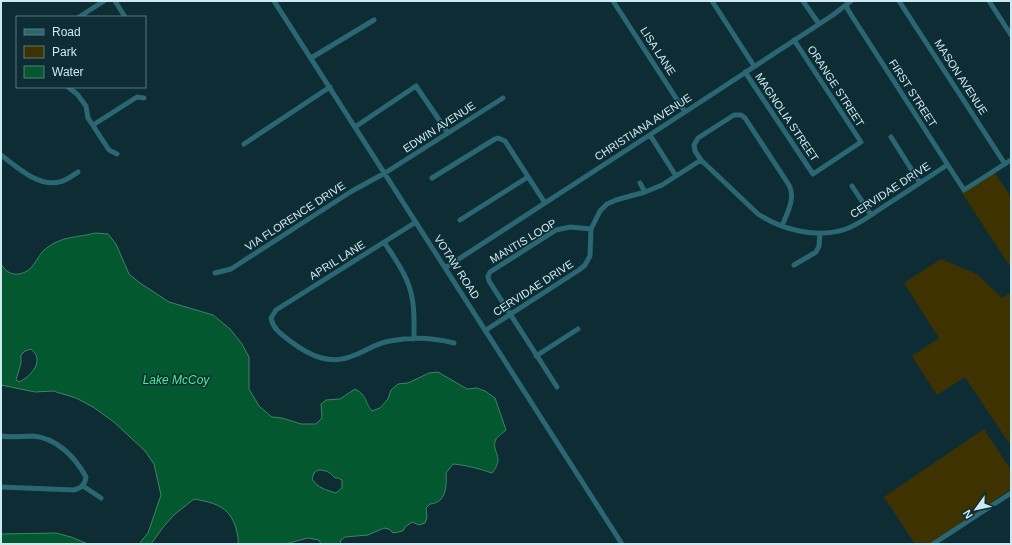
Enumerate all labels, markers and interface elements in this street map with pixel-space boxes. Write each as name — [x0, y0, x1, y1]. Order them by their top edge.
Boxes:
legend — [16, 16, 146, 88]
text: Road — [52, 25, 81, 39]
street label: LISA LANE — [638, 25, 678, 77]
street label: MASON AVENUE — [932, 37, 990, 117]
street label: ORANGE STREET — [805, 43, 867, 129]
text: Park — [52, 45, 78, 59]
street label: FIRST STREET — [887, 57, 939, 129]
text: Water — [52, 65, 84, 79]
street label: MAGNOLIA STREET — [753, 71, 821, 164]
street label: CHRISTIANA AVENUE — [592, 91, 694, 163]
street label: EDWIN AVENUE — [401, 99, 477, 155]
street label: CERVIDAE DRIVE — [848, 160, 932, 220]
street label: VIA FLORENCE DRIVE — [243, 179, 347, 253]
street label: MANTIS LOOP — [488, 216, 558, 266]
street label: VOTAW ROAD — [432, 233, 482, 301]
street label: APRIL LANE — [307, 238, 367, 282]
street label: CERVIDAE DRIVE — [491, 258, 575, 318]
water label: Lake McCoy — [143, 373, 210, 387]
north arrow — [956, 489, 996, 529]
text: N — [960, 508, 975, 521]

